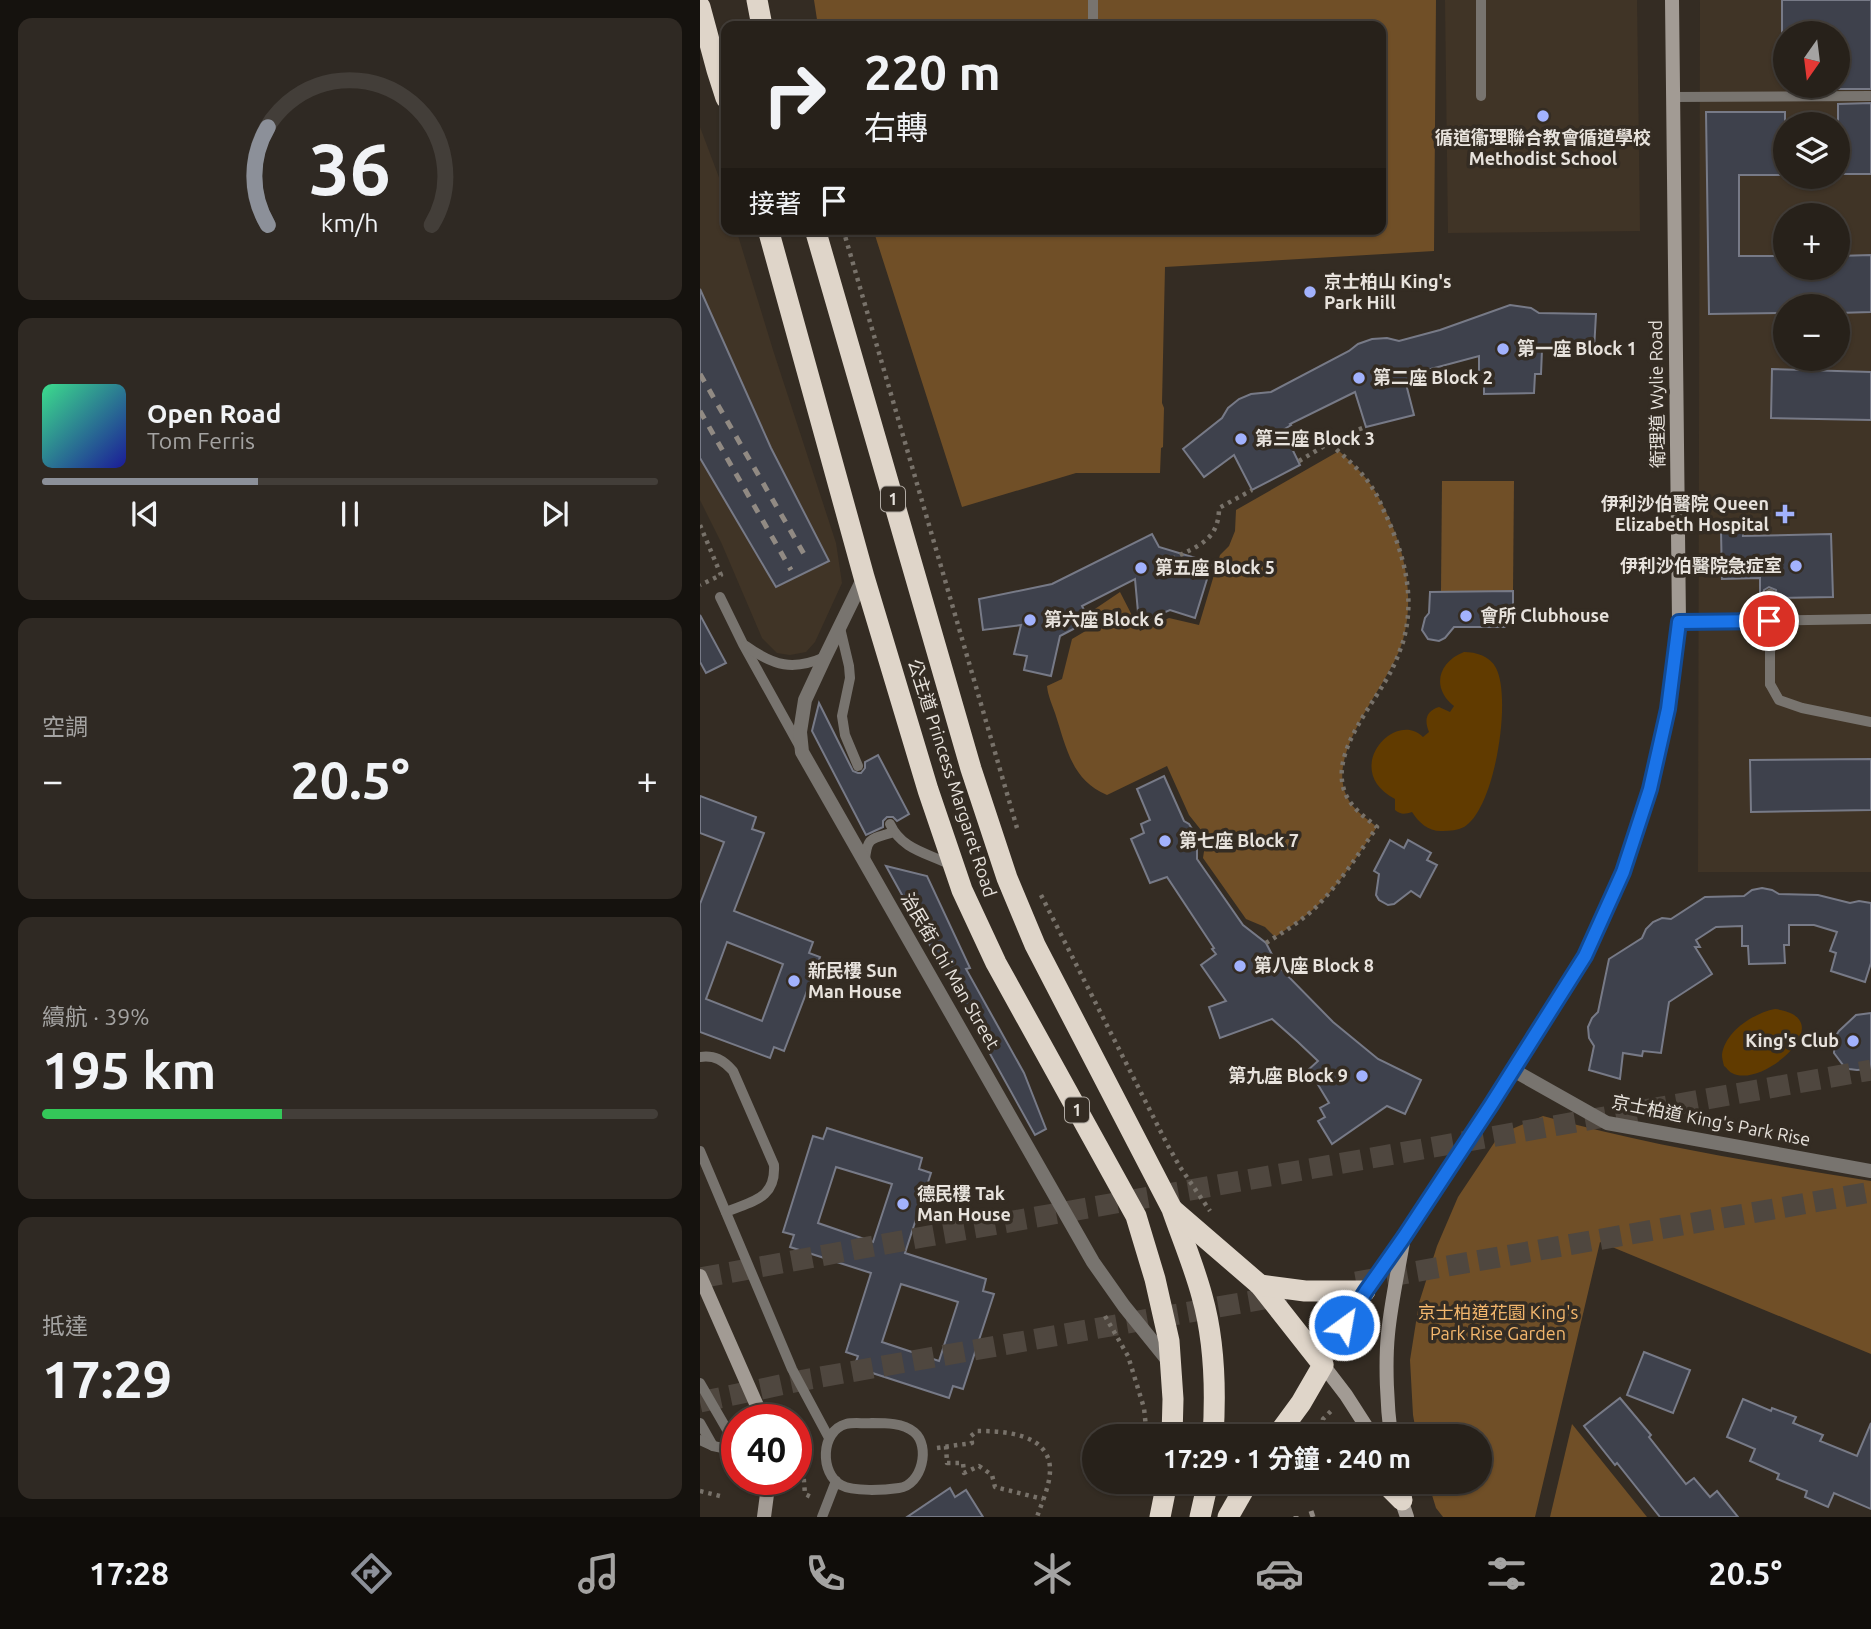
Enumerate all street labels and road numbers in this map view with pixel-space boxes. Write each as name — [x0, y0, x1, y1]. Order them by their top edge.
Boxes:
street label: 衛理道 Wylie Road — [1645, 320, 1667, 468]
road number: 1 — [881, 486, 905, 512]
street label: 公主道 Princess Margaret Road — [905, 656, 1001, 899]
street label: 治民街 Chi Man Street — [898, 889, 1004, 1052]
street label: 京士柏道 King's Park Rise — [1610, 1091, 1812, 1149]
road number: 1 — [1065, 1098, 1089, 1122]

